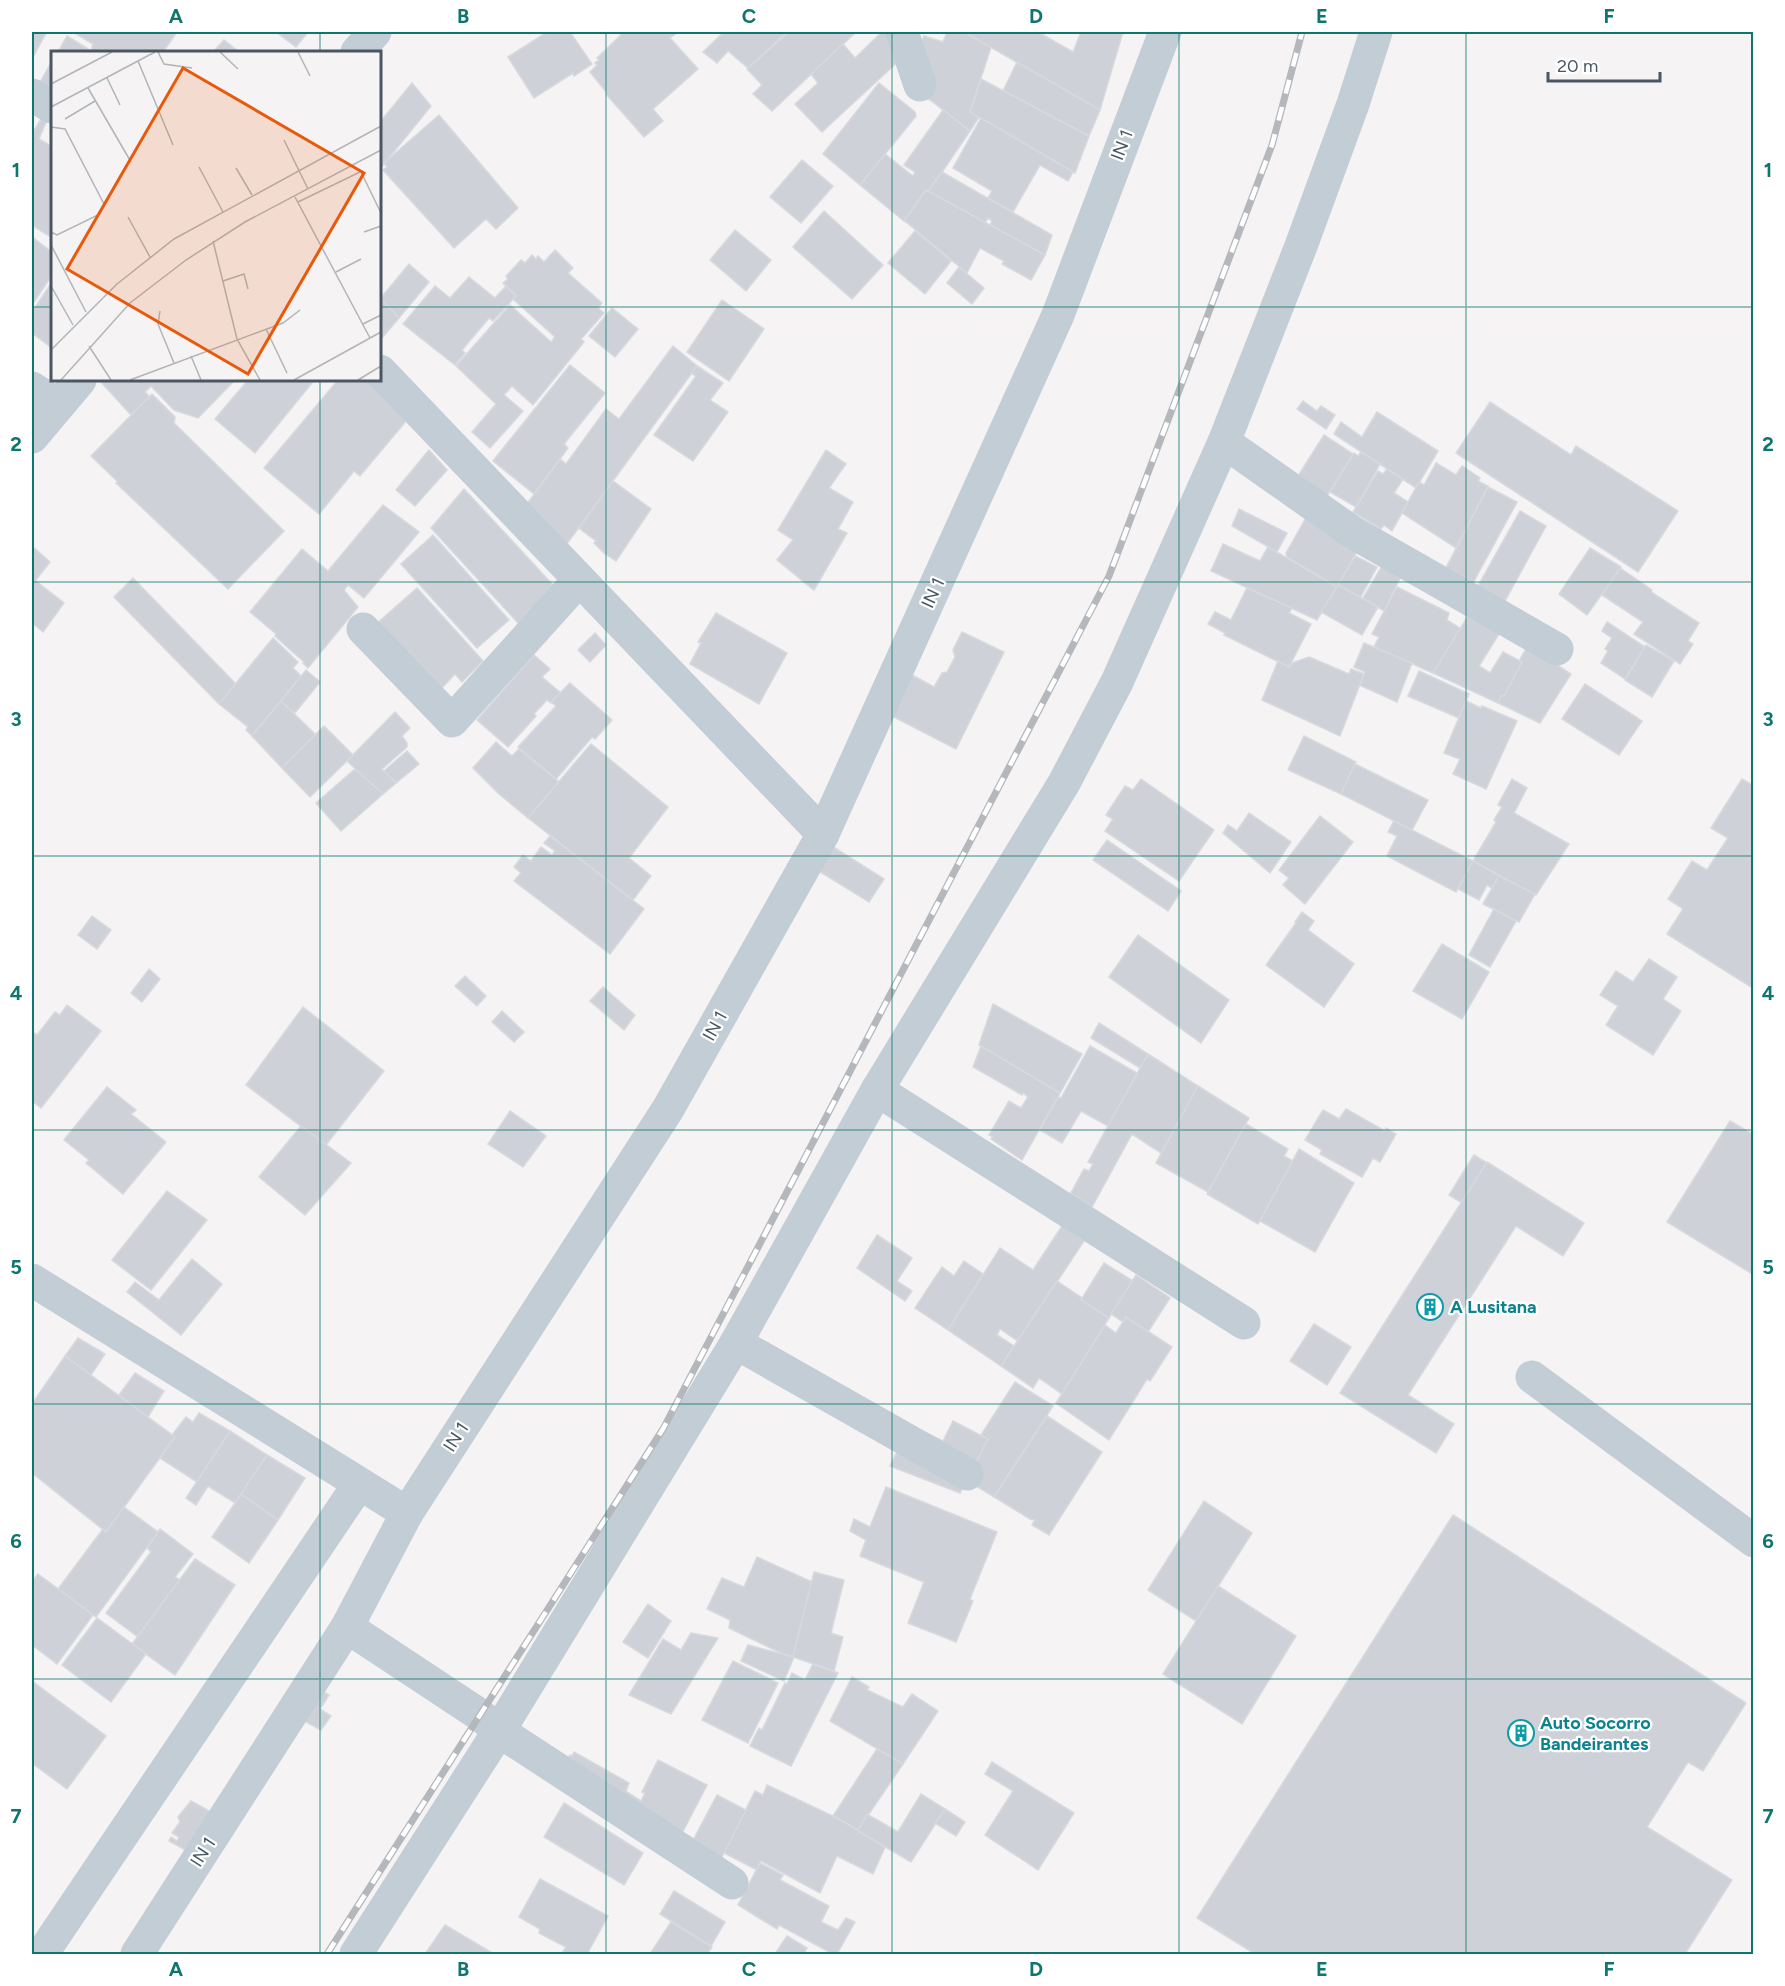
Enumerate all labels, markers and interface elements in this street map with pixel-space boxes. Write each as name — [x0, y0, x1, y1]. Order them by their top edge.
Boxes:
text: A — [169, 4, 184, 28]
text: B — [457, 4, 469, 28]
text: C — [742, 4, 756, 28]
text: D — [1029, 4, 1043, 28]
text: E — [1316, 4, 1328, 28]
text: F — [1603, 4, 1615, 28]
scale bar — [1548, 45, 1660, 83]
inset map — [51, 51, 381, 381]
text: 20 m — [1557, 55, 1598, 77]
street label: IN 1 — [1106, 127, 1138, 163]
text: 1 — [12, 158, 20, 182]
text: 1 — [1764, 158, 1772, 182]
text: 2 — [10, 432, 22, 456]
text: 2 — [1762, 432, 1774, 456]
street label: IN 1 — [917, 574, 949, 612]
text: 3 — [10, 707, 22, 731]
text: 3 — [1762, 707, 1774, 731]
text: 4 — [10, 981, 23, 1005]
text: 4 — [1762, 981, 1775, 1005]
street label: IN 1 — [698, 1007, 732, 1045]
text: 5 — [10, 1255, 22, 1279]
text: 5 — [1762, 1255, 1774, 1279]
building icon: A Lusitana — [1415, 1292, 1445, 1322]
place label: A Lusitana — [1450, 1296, 1537, 1318]
street label: IN 1 — [438, 1418, 474, 1456]
text: 6 — [10, 1529, 22, 1553]
text: 6 — [1762, 1529, 1774, 1553]
place label: Auto Socorro Bandeirantes — [1540, 1712, 1651, 1755]
building icon: Auto Socorro Bandeirantes — [1506, 1718, 1536, 1748]
text: 7 — [10, 1804, 22, 1828]
text: 7 — [1762, 1804, 1774, 1828]
street label: IN 1 — [185, 1833, 221, 1871]
text: A — [169, 1957, 184, 1981]
text: B — [457, 1957, 469, 1981]
text: C — [742, 1957, 756, 1981]
text: D — [1029, 1957, 1043, 1981]
text: E — [1316, 1957, 1328, 1981]
text: F — [1603, 1957, 1615, 1981]

